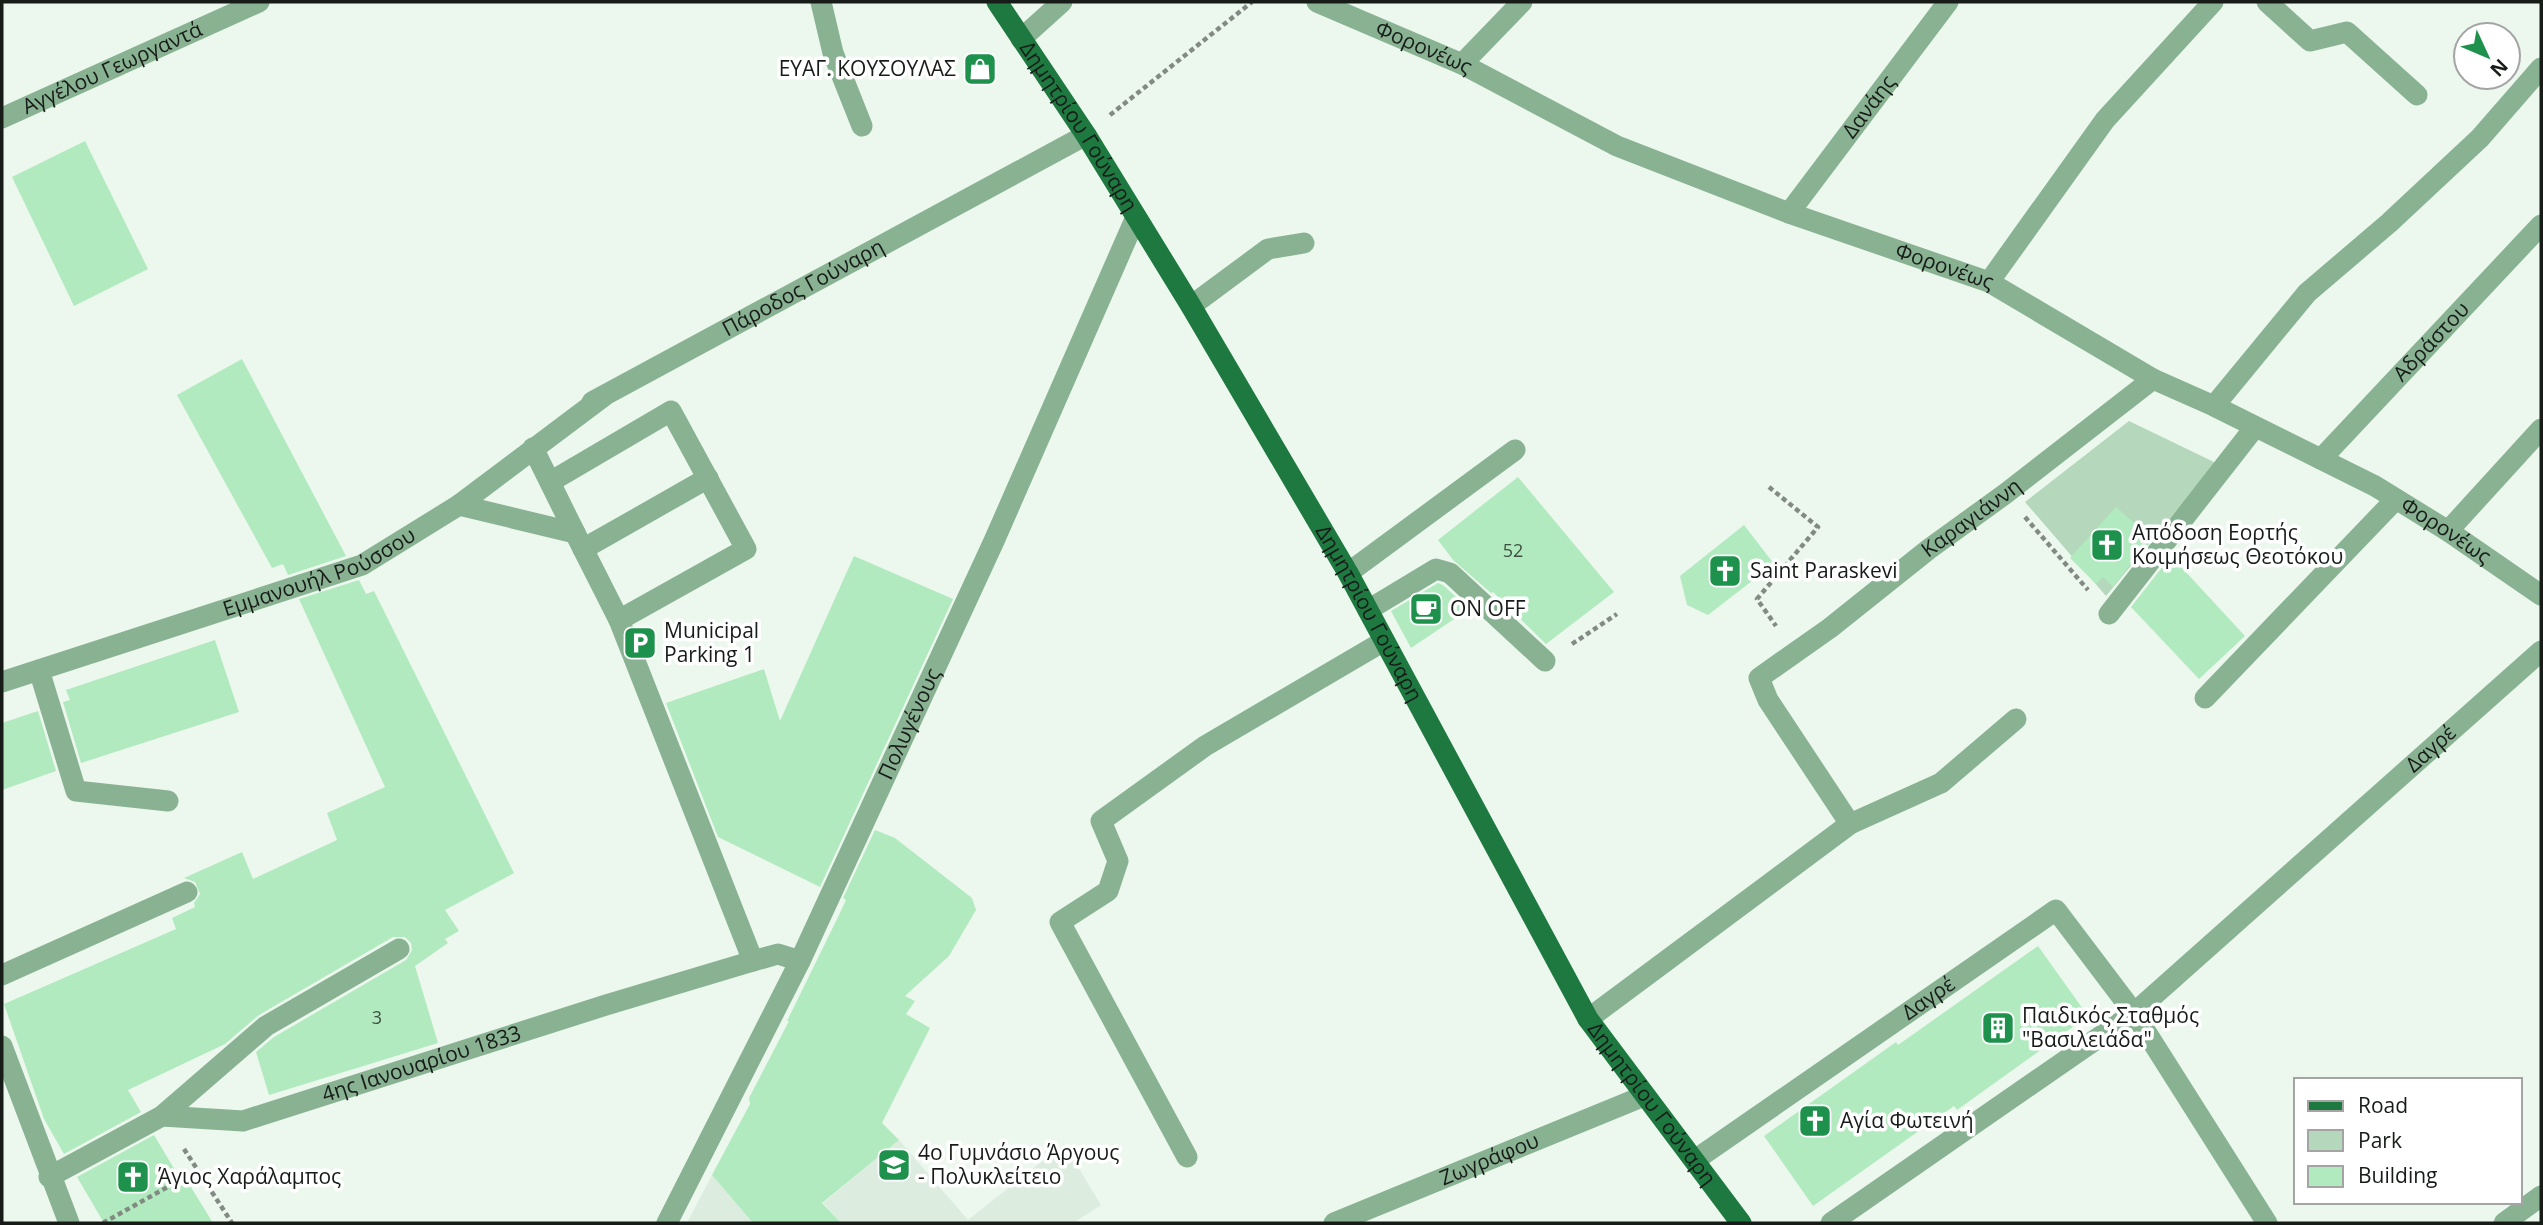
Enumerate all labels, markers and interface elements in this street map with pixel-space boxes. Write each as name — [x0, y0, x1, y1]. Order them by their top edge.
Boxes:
street label: Αγγέλου Γεωργαντά — [17, 14, 206, 120]
street label: Φορονέως — [1371, 14, 1477, 80]
north arrow — [2452, 21, 2522, 91]
street label: Δημητρίου Γούναρη — [1014, 35, 1145, 217]
shop icon: ΕΥΑΓ. ΚΟΥΣΟΥΛΑΣ — [961, 50, 999, 88]
text: N — [2485, 53, 2514, 82]
place label: ΕΥΑΓ. ΚΟΥΣΟΥΛΑΣ — [779, 54, 956, 82]
street label: Δανάης — [1835, 69, 1901, 143]
street label: Πάροδος Γούναρη — [717, 232, 889, 342]
street label: Φορονέως — [1892, 236, 1998, 296]
street label: Αδράστου — [2386, 295, 2475, 387]
street label: Καραγιάννη — [1915, 471, 2027, 563]
street label: Φορονέως — [2396, 490, 2497, 570]
place label: Απόδοση Εορτής Κοιμήσεως Θεοτόκου — [2132, 518, 2343, 570]
street label: Δημητρίου Γούναρη — [1310, 519, 1430, 706]
street label: Εμμανουήλ Ρούσσου — [219, 520, 420, 622]
church icon: Απόδοση Εορτής Κοιμήσεως Θεοτόκου — [2088, 526, 2126, 564]
house number: 52 — [1503, 538, 1523, 562]
church icon: Saint Paraskevi — [1706, 552, 1744, 590]
place label: Saint Paraskevi — [1750, 556, 1897, 584]
cafe icon: ON OFF — [1407, 590, 1445, 628]
place label: ON OFF — [1450, 594, 1526, 622]
place label: Municipal Parking 1 — [664, 616, 759, 668]
parking icon: Municipal Parking 1 — [621, 624, 659, 662]
street label: Πολυγένους — [871, 663, 946, 784]
street label: Δαγρέ — [2399, 718, 2461, 778]
street label: Δαγρέ — [1896, 969, 1960, 1026]
place label: Παιδικός Σταθμός "Βασιλειάδα" — [2022, 1001, 2199, 1053]
house number: 3 — [372, 1005, 382, 1029]
building icon: Παιδικός Σταθμός "Βασιλειάδα" — [1979, 1009, 2017, 1047]
street label: Δημητρίου Γούναρη — [1582, 1016, 1723, 1191]
street label: 4ης Ιανουαρίου 1833 — [318, 1018, 524, 1108]
legend — [2294, 1078, 2522, 1204]
text: Road — [2358, 1091, 2408, 1119]
church icon: Αγία Φωτεινή — [1796, 1102, 1834, 1140]
place label: Αγία Φωτεινή — [1840, 1106, 1974, 1134]
street label: Ζωγράφου — [1435, 1126, 1543, 1191]
text: Park — [2358, 1126, 2402, 1154]
place label: 4ο Γυμνάσιο Άργους - Πολυκλείτειο — [918, 1138, 1119, 1190]
school or university icon: 4ο Γυμνάσιο Άργους - Πολυκλείτειο — [875, 1146, 913, 1184]
church icon: Άγιος Χαράλαμπος — [114, 1158, 152, 1196]
text: Building — [2358, 1161, 2437, 1189]
place label: Άγιος Χαράλαμπος — [158, 1162, 341, 1190]

